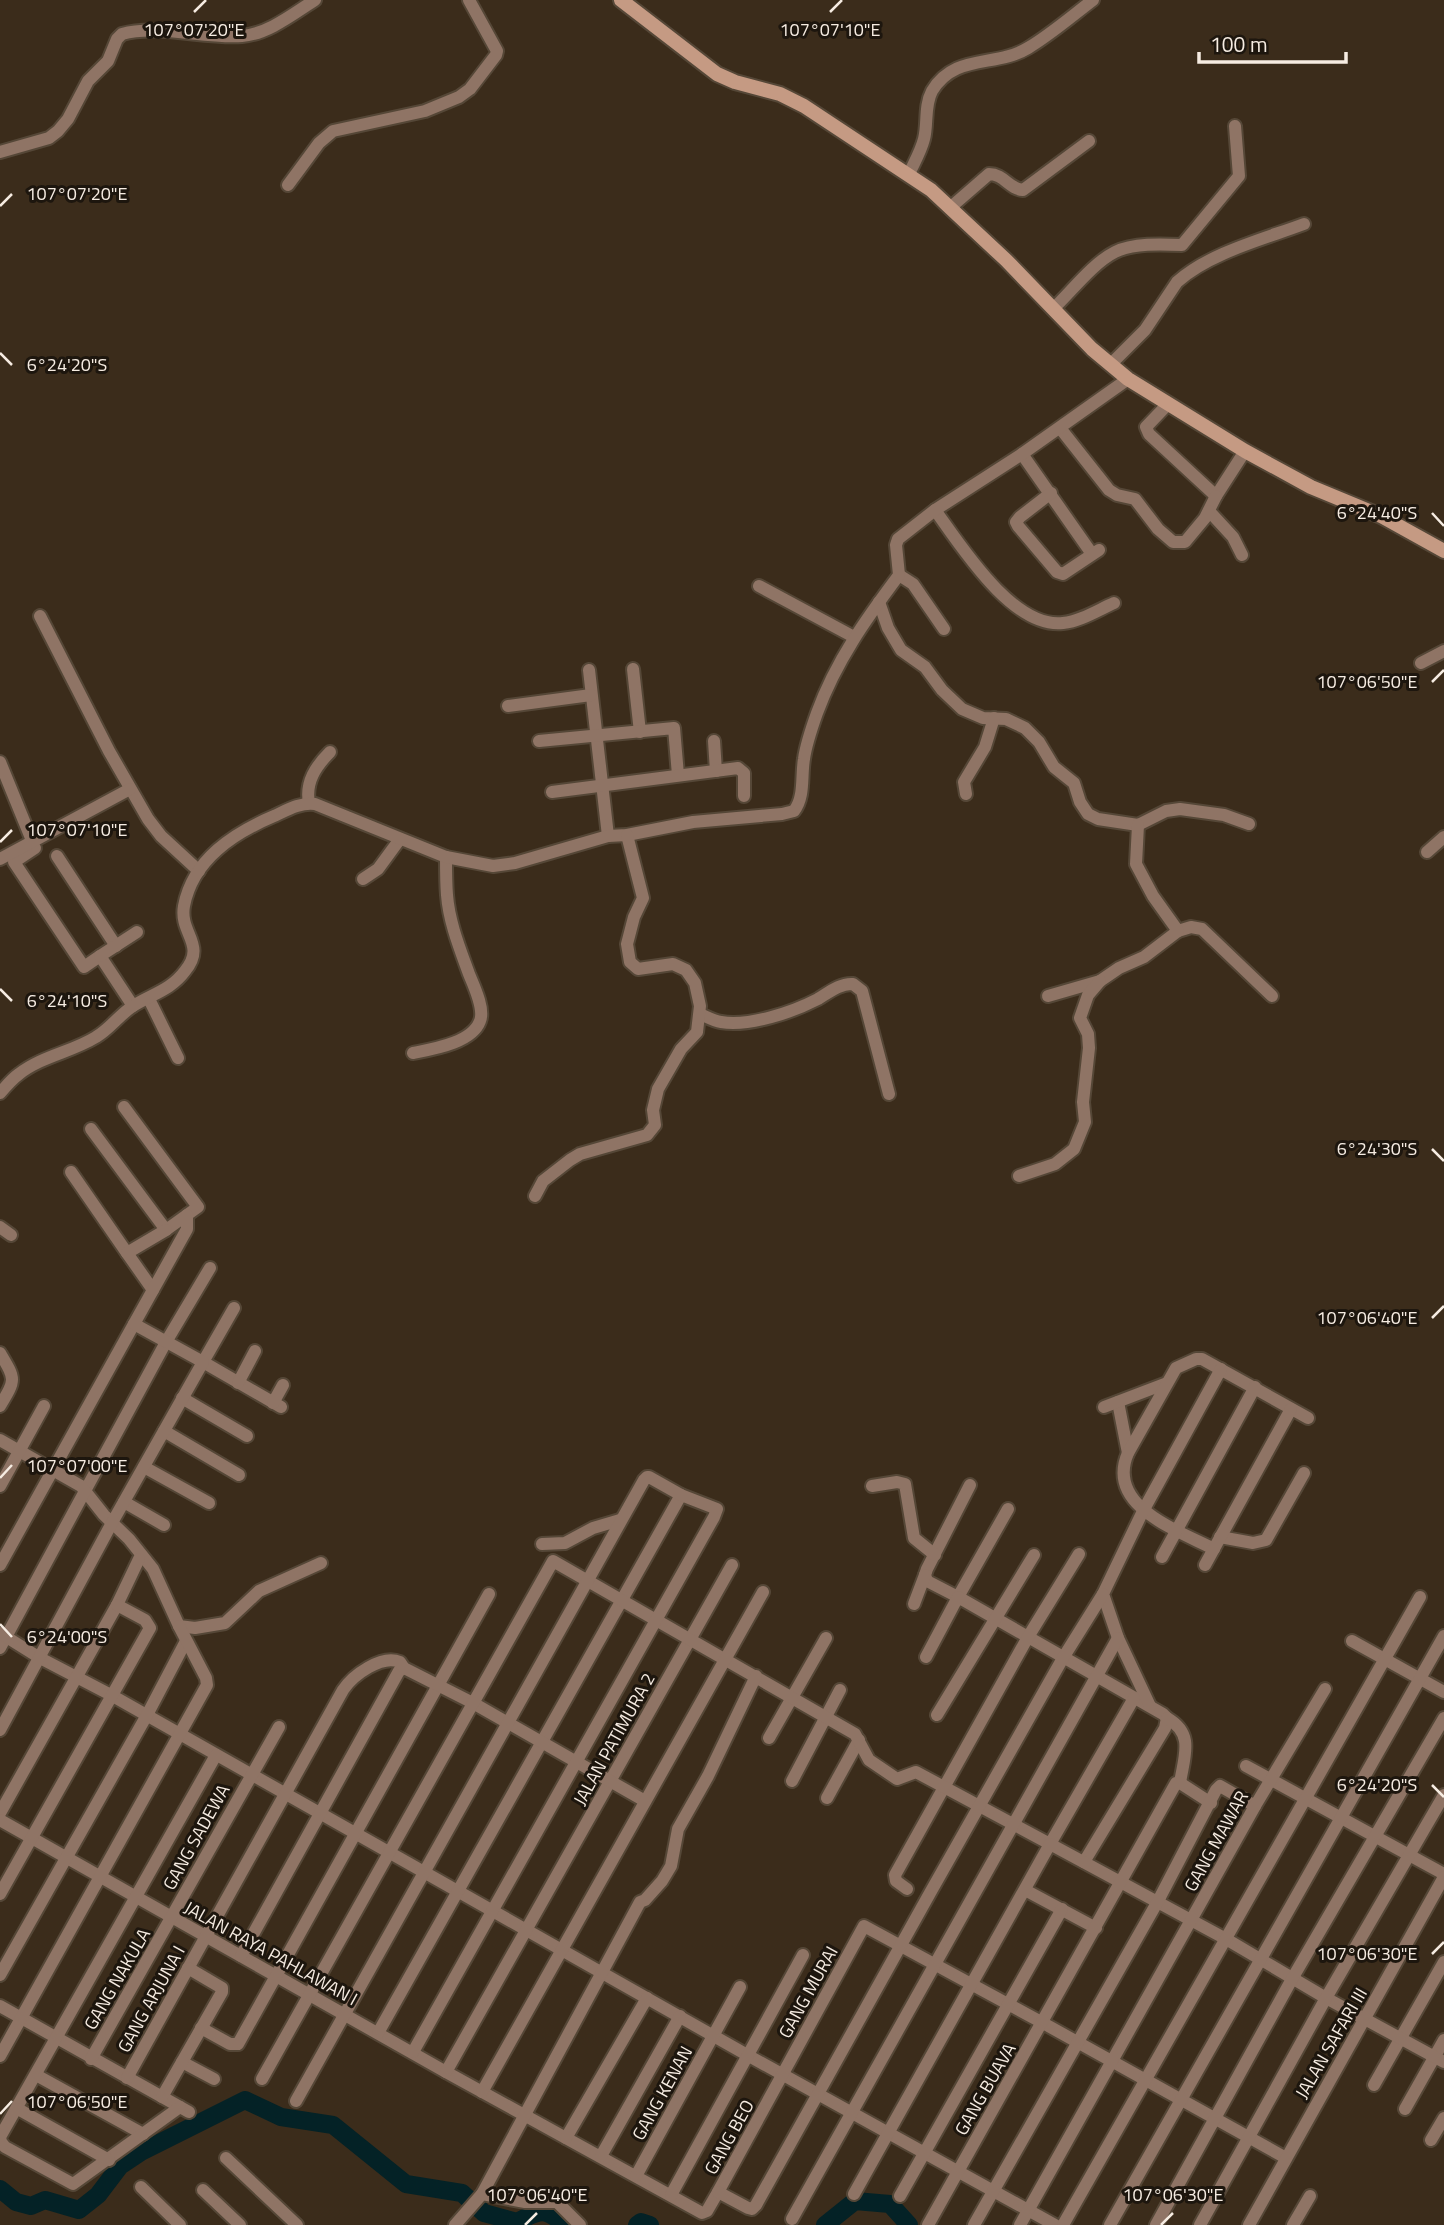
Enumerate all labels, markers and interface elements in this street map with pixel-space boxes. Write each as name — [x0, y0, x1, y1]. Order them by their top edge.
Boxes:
text: 107°07'20"E — [143, 16, 245, 43]
text: 107°07'10"E — [779, 16, 881, 43]
scale bar — [1199, 21, 1346, 65]
text: 100 m — [1210, 28, 1267, 60]
text: 107°07'20"E — [26, 180, 128, 207]
text: 6°24'20"S — [27, 351, 107, 378]
text: 6°24'40"S — [1337, 499, 1417, 526]
text: 107°06'50"E — [1316, 668, 1418, 695]
text: 107°07'10"E — [26, 816, 128, 843]
text: 6°24'10"S — [27, 987, 107, 1014]
text: 6°24'30"S — [1337, 1135, 1417, 1162]
text: 107°06'40"E — [1316, 1304, 1418, 1331]
text: 107°07'00"E — [26, 1452, 128, 1479]
text: 6°24'00"S — [27, 1623, 107, 1650]
street label: JALAN PATIMURA 2 — [566, 1668, 662, 1810]
text: 6°24'20"S — [1337, 1771, 1417, 1798]
street label: GANG SADEWA — [156, 1779, 236, 1895]
street label: GANG MAWAR — [1177, 1786, 1255, 1896]
street label: JALAN RAYA PAHLAWAN I — [179, 1894, 363, 2012]
street label: GANG NAKULA — [77, 1923, 157, 2035]
street label: GANG ARJUNA I — [110, 1940, 192, 2058]
text: 107°06'30"E — [1316, 1940, 1418, 1967]
street label: GANG MURAI — [771, 1941, 845, 2043]
street label: JALAN SAFARI III — [1288, 1983, 1374, 2103]
street label: GANG BUAVA — [948, 2038, 1022, 2140]
street label: GANG KENAN — [625, 2041, 699, 2145]
text: 107°06'50"E — [26, 2088, 128, 2115]
street label: GANG BEO — [697, 2095, 761, 2179]
text: 107°06'40"E — [486, 2181, 588, 2208]
text: 107°06'30"E — [1122, 2181, 1224, 2208]

